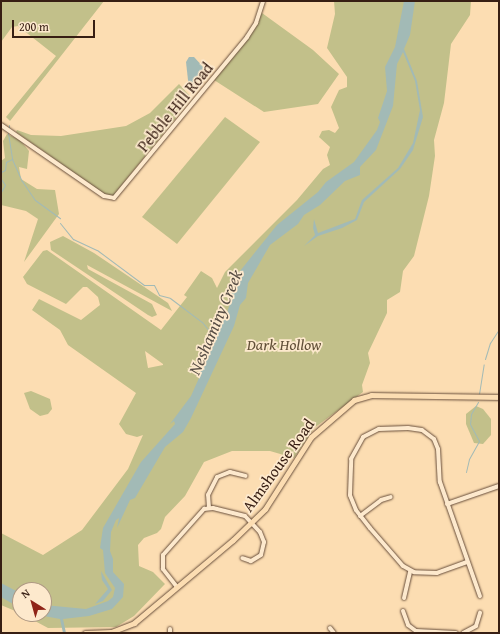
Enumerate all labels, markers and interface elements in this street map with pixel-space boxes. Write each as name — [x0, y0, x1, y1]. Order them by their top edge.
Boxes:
scale bar — [14, 12, 97, 38]
text: 200 m — [19, 18, 49, 35]
street label: Pebble Hill Road — [133, 58, 217, 156]
water label: Neshaminy Creek — [184, 267, 246, 377]
park label: Dark Hollow — [247, 334, 321, 354]
street label: Almshouse Road — [238, 415, 318, 515]
north arrow — [12, 582, 52, 622]
text: N — [18, 585, 33, 602]

